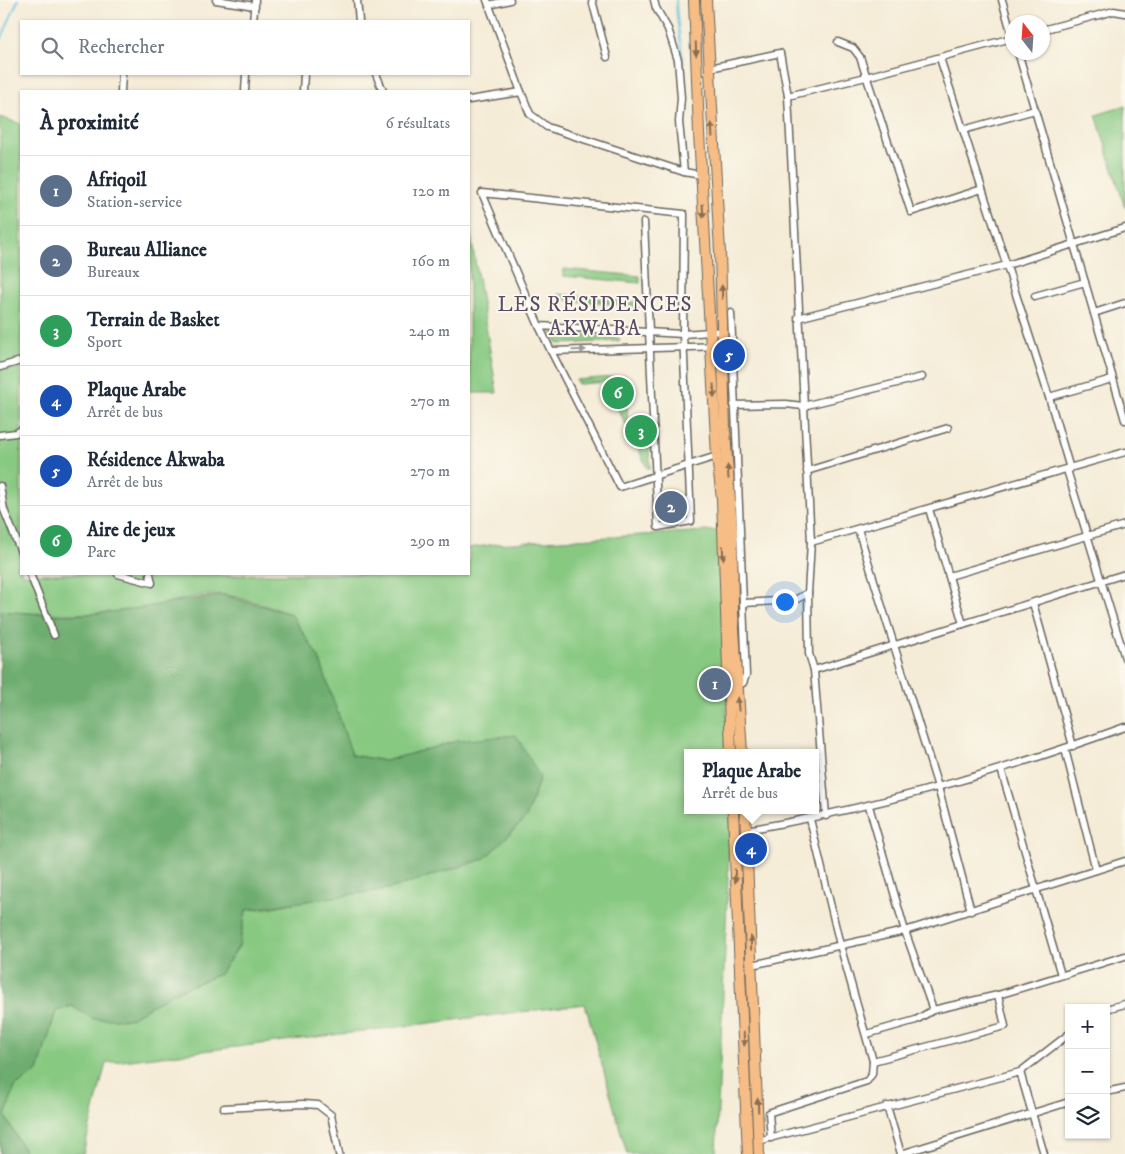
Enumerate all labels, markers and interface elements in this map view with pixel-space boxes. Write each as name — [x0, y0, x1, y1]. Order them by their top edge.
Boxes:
north arrow — [1005, 15, 1050, 60]
search box — [20, 20, 470, 75]
icon: search — [38, 34, 66, 62]
text: Rechercher — [78, 36, 164, 59]
one-way arrow — [692, 41, 700, 57]
text: À proximité — [40, 110, 139, 136]
text: 6 résultats — [385, 113, 450, 133]
one-way arrow — [708, 122, 716, 138]
text: Afriqoil — [87, 169, 146, 192]
text: 1 — [53, 181, 59, 201]
text: 120 m — [412, 181, 450, 201]
text: Station-service — [87, 192, 182, 212]
one-way arrow — [700, 203, 708, 219]
text: Bureau Alliance — [87, 239, 207, 262]
text: 2 — [52, 251, 60, 271]
text: 160 m — [412, 251, 450, 271]
text: Bureaux — [87, 262, 140, 282]
one-way arrow — [718, 284, 726, 300]
district label: LES RÉSIDENCES AKWABA — [497, 291, 693, 342]
text: Terrain de Basket — [87, 309, 220, 332]
text: 3 — [53, 321, 59, 341]
text: 240 m — [409, 321, 450, 341]
text: Sport — [87, 332, 122, 352]
pin: 5 — [713, 336, 745, 374]
one-way arrow — [571, 346, 587, 354]
pin: 6 — [602, 374, 634, 412]
text: Plaque Arabe — [87, 379, 186, 402]
one-way arrow — [710, 383, 718, 399]
text: 4 — [51, 391, 61, 411]
text: 270 m — [410, 391, 450, 411]
text: Arrêt de bus — [87, 402, 163, 422]
pin: 3 — [625, 412, 657, 450]
text: Résidence Akwaba — [87, 449, 225, 472]
text: 5 — [52, 461, 60, 481]
text: 270 m — [410, 461, 450, 481]
one-way arrow — [723, 464, 731, 480]
text: Arrêt de bus — [87, 472, 163, 492]
pin: 2 — [655, 488, 687, 526]
text: Aire de jeux — [87, 519, 175, 542]
text: 6 — [52, 531, 60, 551]
text: 290 m — [410, 531, 450, 551]
text: Parc — [87, 542, 116, 562]
one-way arrow — [719, 545, 727, 561]
your location — [772, 589, 798, 615]
pin: 1 — [699, 665, 731, 703]
one-way arrow — [734, 696, 742, 712]
popup — [684, 749, 819, 814]
text: Plaque Arabe — [702, 760, 801, 783]
text: Arrêt de bus — [702, 783, 778, 803]
pin: 4 — [735, 830, 767, 868]
one-way arrow — [731, 869, 739, 885]
one-way arrow — [747, 935, 755, 951]
map controls — [1065, 1004, 1110, 1139]
button: + — [1065, 1004, 1110, 1049]
one-way arrow — [741, 1031, 749, 1047]
button: − — [1065, 1049, 1110, 1094]
button: layers — [1065, 1094, 1110, 1139]
one-way arrow — [754, 1097, 762, 1113]

